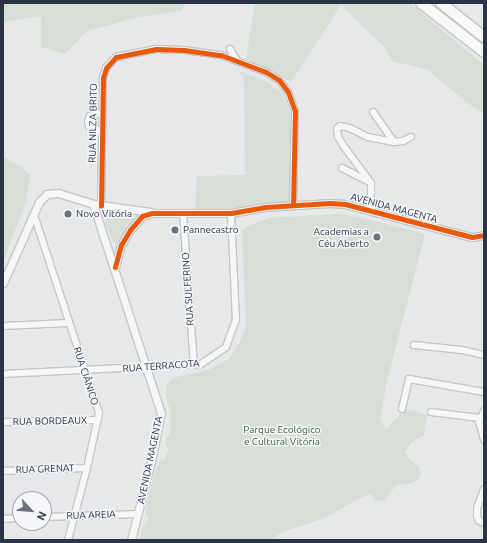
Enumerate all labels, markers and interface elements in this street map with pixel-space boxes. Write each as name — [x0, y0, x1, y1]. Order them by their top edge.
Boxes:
street label: RUA NILZA BRITO — [86, 83, 100, 163]
street label: AVENIDA MAGENTA — [349, 191, 439, 225]
place label: Novo Vitória — [76, 208, 132, 220]
marker: Novo Vitória — [63, 209, 73, 219]
place label: Pannecastro — [183, 224, 239, 236]
marker: Pannecastro — [170, 225, 180, 235]
place label: Academias a Céu Aberto — [313, 225, 369, 248]
marker: Academias a Céu Aberto — [372, 232, 382, 242]
street label: RUA SULFERINO — [179, 252, 197, 326]
street label: RUA CIÂNICO — [71, 345, 101, 407]
street label: RUA TERRACOTA — [122, 357, 200, 375]
street label: RUA BORDEAUX — [13, 414, 87, 428]
street label: AVENIDA MAGENTA — [135, 415, 165, 505]
park label: Parque Ecológico e Cultural Vitória — [243, 423, 321, 446]
street label: RUA GRENAT — [15, 462, 75, 476]
north arrow — [12, 491, 52, 531]
street label: RUA AREIA — [66, 508, 116, 522]
text: N — [35, 509, 49, 522]

